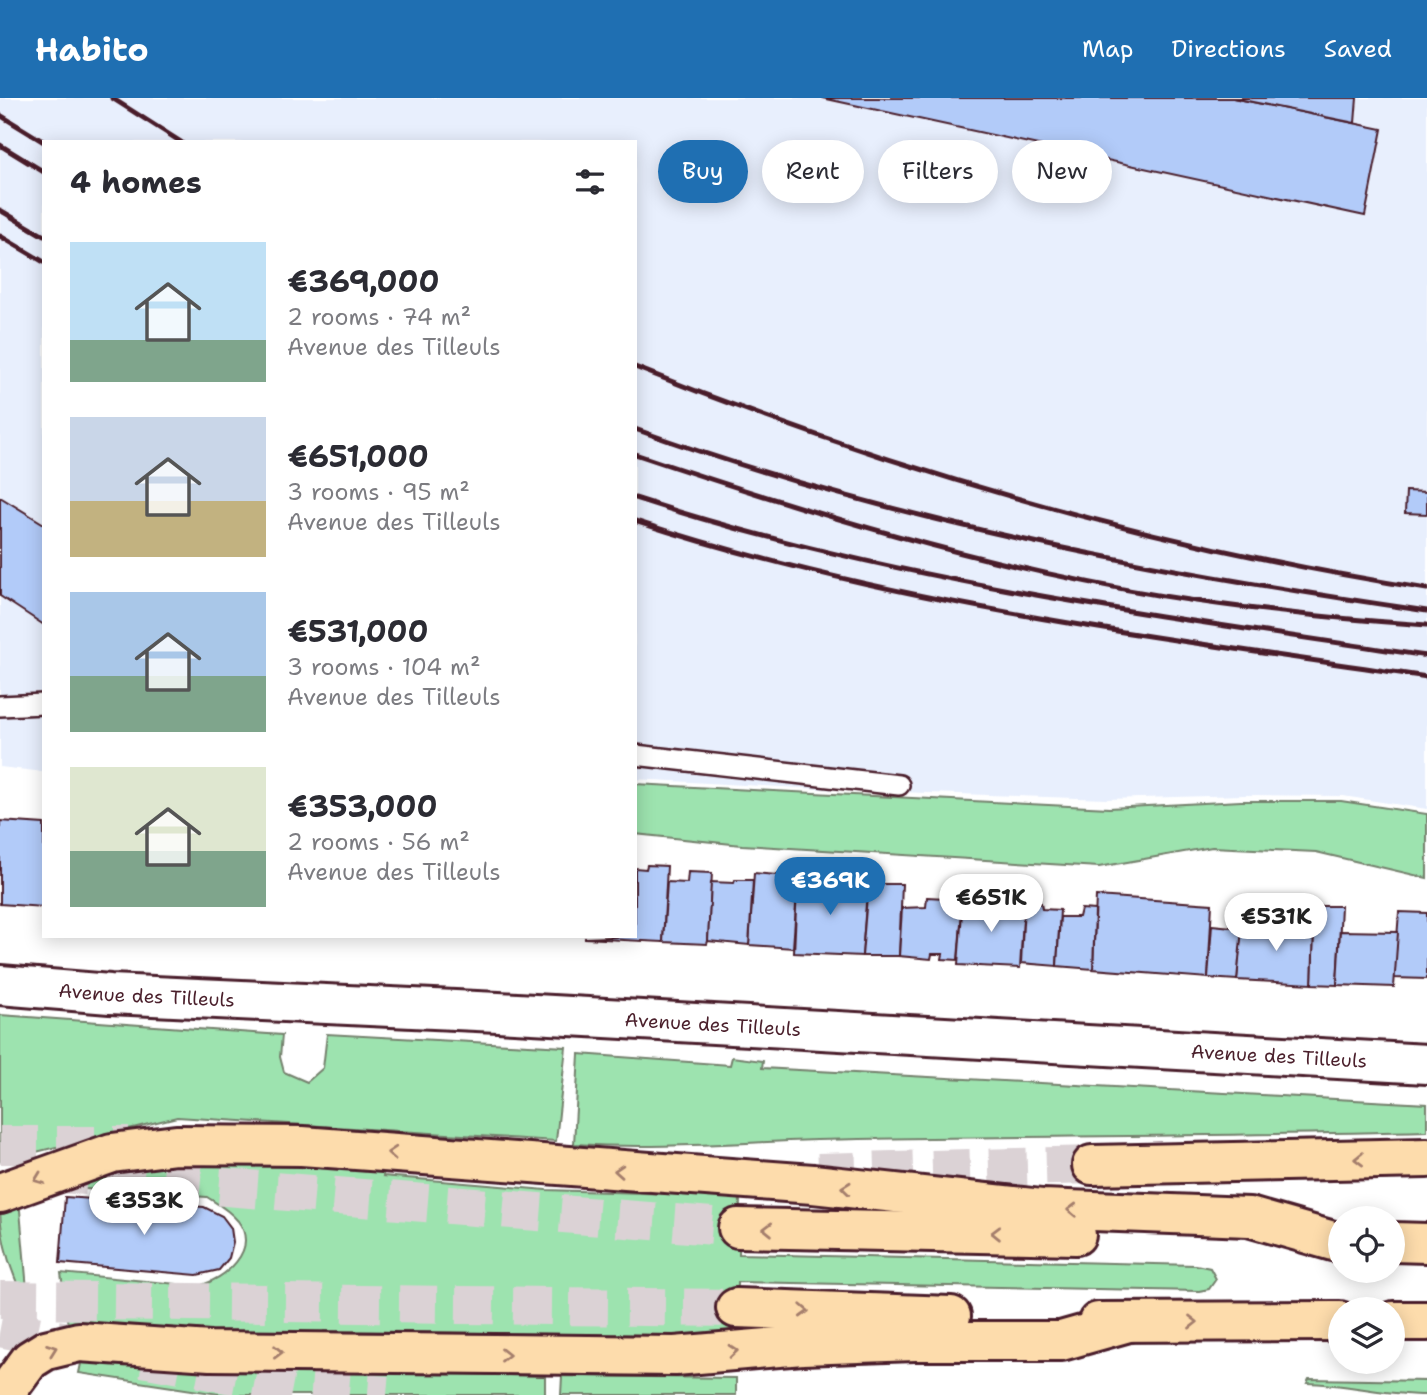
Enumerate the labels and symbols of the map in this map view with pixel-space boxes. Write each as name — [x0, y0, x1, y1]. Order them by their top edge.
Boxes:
pin: €369K — [781, 858, 879, 917]
pin: €651K — [942, 874, 1040, 934]
pin: €531K — [1227, 894, 1325, 953]
street label: Avenue des Tilleuls — [57, 977, 235, 1012]
street label: Avenue des Tilleuls — [624, 1007, 802, 1041]
street label: Avenue des Tilleuls — [1190, 1038, 1368, 1073]
one-way arrow — [387, 1146, 398, 1161]
one-way arrow — [1353, 1152, 1364, 1167]
one-way arrow — [614, 1164, 625, 1179]
one-way arrow — [33, 1170, 45, 1184]
pin: €353K — [95, 1178, 193, 1237]
one-way arrow — [840, 1180, 852, 1195]
one-way arrow — [1067, 1203, 1078, 1218]
one-way arrow — [762, 1221, 773, 1236]
one-way arrow — [990, 1226, 1001, 1241]
one-way arrow — [799, 1303, 810, 1318]
one-way arrow — [1188, 1314, 1199, 1330]
one-way arrow — [45, 1343, 57, 1357]
one-way arrow — [727, 1344, 738, 1359]
one-way arrow — [273, 1345, 284, 1360]
one-way arrow — [501, 1347, 511, 1363]

